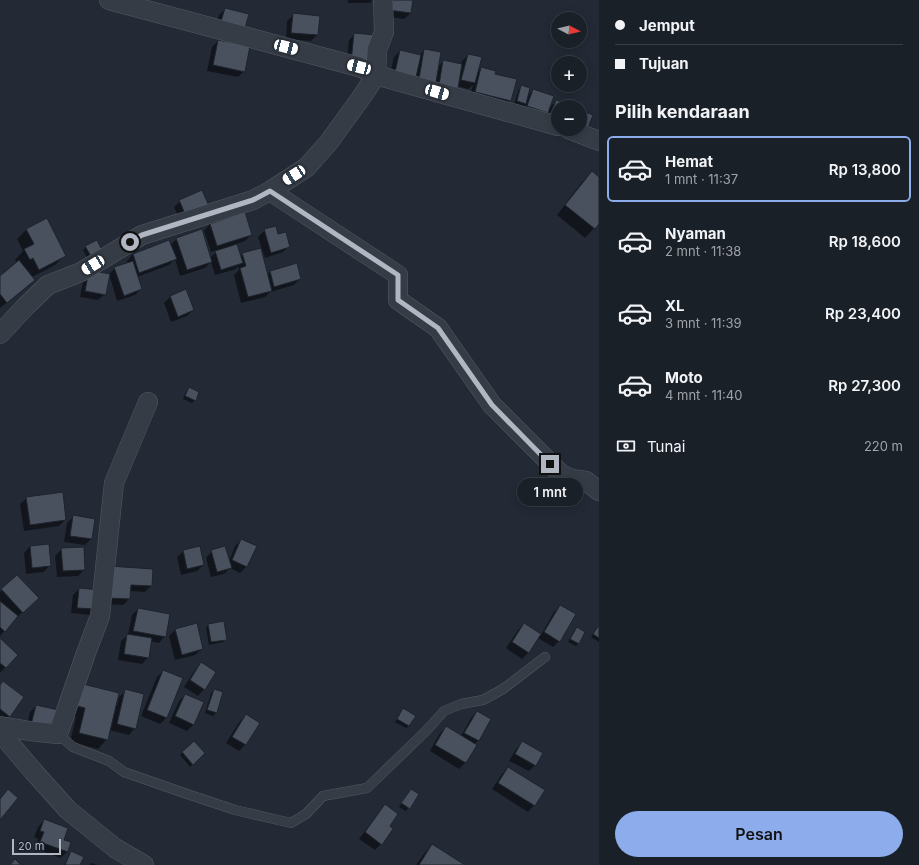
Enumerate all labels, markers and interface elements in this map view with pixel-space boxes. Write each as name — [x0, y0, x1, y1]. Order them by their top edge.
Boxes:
north arrow — [551, 12, 587, 48]
map controls — [551, 12, 587, 136]
text: Jemput — [639, 16, 695, 35]
car — [273, 38, 299, 56]
text: Tujuan — [639, 54, 689, 73]
button: + — [551, 56, 587, 92]
car — [346, 58, 372, 76]
car — [424, 83, 450, 101]
button: − — [551, 100, 587, 136]
text: Pilih kendaraan — [615, 101, 750, 122]
icon: car — [617, 151, 653, 187]
text: Hemat — [665, 152, 713, 171]
text: Rp 13,800 — [829, 160, 901, 179]
car — [281, 163, 307, 187]
text: 1 mnt · 11:37 — [665, 171, 738, 187]
icon: car — [617, 223, 653, 259]
text: Nyaman — [665, 224, 726, 243]
text: Rp 18,600 — [829, 232, 901, 251]
route start — [121, 233, 139, 251]
text: 2 mnt · 11:38 — [665, 243, 741, 259]
car — [80, 254, 106, 276]
icon: car — [617, 295, 653, 331]
text: XL — [665, 296, 685, 315]
text: Rp 23,400 — [825, 304, 901, 323]
text: 3 mnt · 11:39 — [665, 315, 741, 331]
icon: car — [617, 367, 653, 403]
text: Moto — [665, 368, 703, 387]
text: Rp 27,300 — [828, 376, 901, 395]
text: 4 mnt · 11:40 — [665, 387, 742, 403]
icon: cash — [615, 435, 637, 457]
text: Tunai — [647, 437, 685, 456]
text: 220 m — [864, 438, 903, 454]
route end — [541, 455, 559, 473]
callout: 1 mnt — [517, 478, 583, 506]
text: 1 mnt — [533, 484, 567, 500]
button: Pesan — [615, 811, 903, 857]
scale bar — [12, 837, 61, 856]
text: 20 m — [18, 839, 44, 853]

